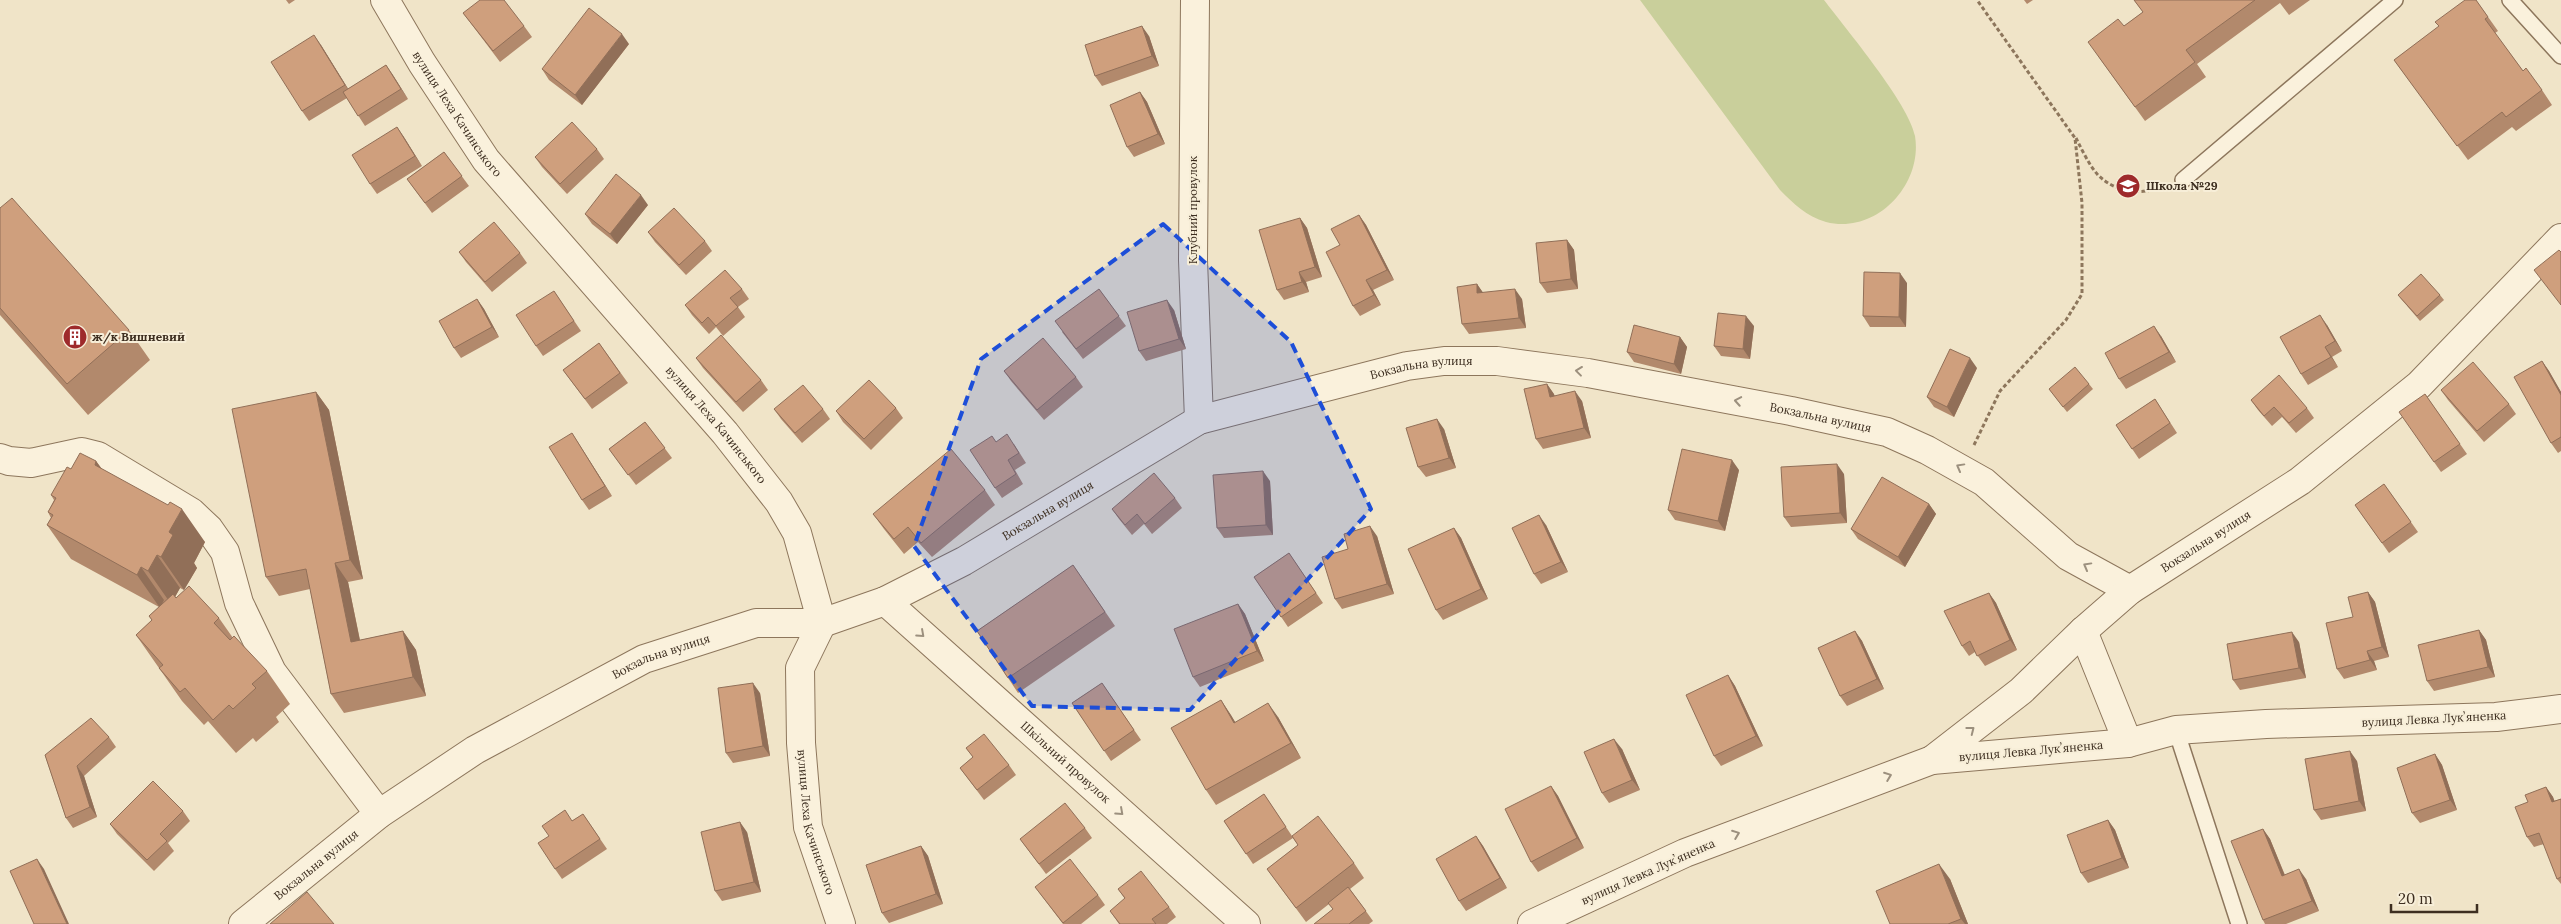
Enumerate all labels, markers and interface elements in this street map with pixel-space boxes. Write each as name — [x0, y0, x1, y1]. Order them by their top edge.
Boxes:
street label: вулиця Леха Качинського — [410, 48, 505, 180]
street label: Клубний провулок — [1185, 155, 1200, 264]
school or university icon: Школа №29 — [2115, 173, 2141, 199]
place label: Школа №29 — [2146, 178, 2218, 193]
building icon: ж/к Вишневий — [62, 324, 88, 350]
place label: ж/к Вишневий — [92, 329, 185, 345]
street label: Вокзальна вулиця — [1368, 353, 1472, 382]
street label: вулиця Леха Качинського — [663, 363, 770, 486]
one-way arrow — [1574, 366, 1582, 377]
one-way arrow — [1734, 397, 1743, 407]
street label: Вокзальна вулиця — [1768, 399, 1873, 435]
one-way arrow — [1956, 463, 1965, 473]
street label: Вокзальна вулиця — [999, 477, 1096, 543]
street label: Вокзальна вулиця — [2158, 507, 2253, 575]
one-way arrow — [2084, 562, 2093, 572]
one-way arrow — [916, 628, 925, 637]
street label: Вокзальна вулиця — [609, 630, 712, 682]
street label: вулиця Левка Лукʼяненка — [2361, 707, 2507, 730]
street label: Шкільний провулок — [1018, 718, 1114, 806]
one-way arrow — [1965, 726, 1974, 735]
street label: вулиця Левка Лукʼяненка — [1958, 737, 2104, 764]
street label: вулиця Леха Качинського — [795, 749, 838, 897]
one-way arrow — [1883, 772, 1892, 782]
one-way arrow — [1115, 806, 1124, 815]
street label: Вокзальна вулиця — [271, 826, 361, 903]
one-way arrow — [1731, 830, 1740, 840]
street label: вулиця Левка Лукʼяненка — [1579, 835, 1717, 908]
scale bar — [2391, 882, 2477, 914]
text: 20 m — [2398, 889, 2433, 908]

